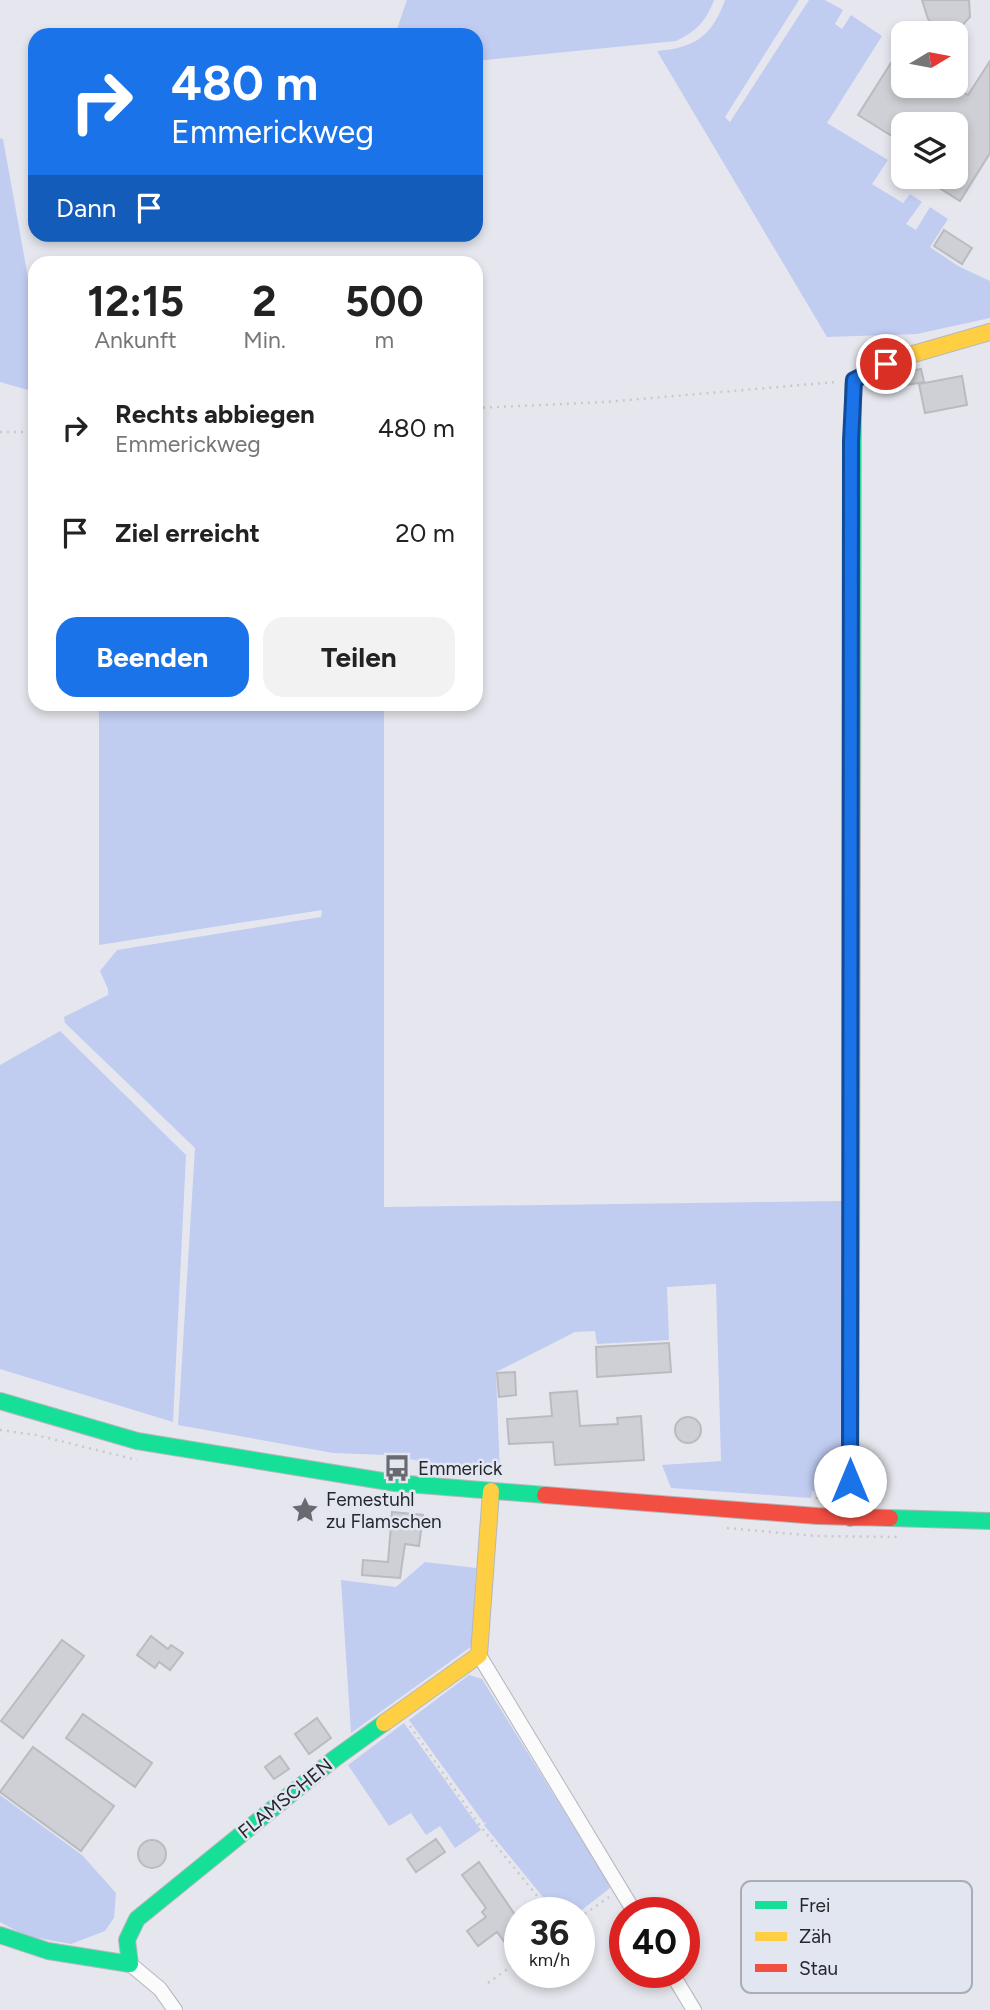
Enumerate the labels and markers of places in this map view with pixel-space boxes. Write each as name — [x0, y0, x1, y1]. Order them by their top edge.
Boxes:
pin — [856, 334, 916, 394]
bus stop icon: Emmerick — [382, 1453, 412, 1483]
place label: Emmerick — [418, 1457, 503, 1480]
place label: Femestuhl zu Flamschen — [326, 1488, 442, 1533]
place icon: Femestuhl zu Flamschen — [290, 1495, 320, 1525]

